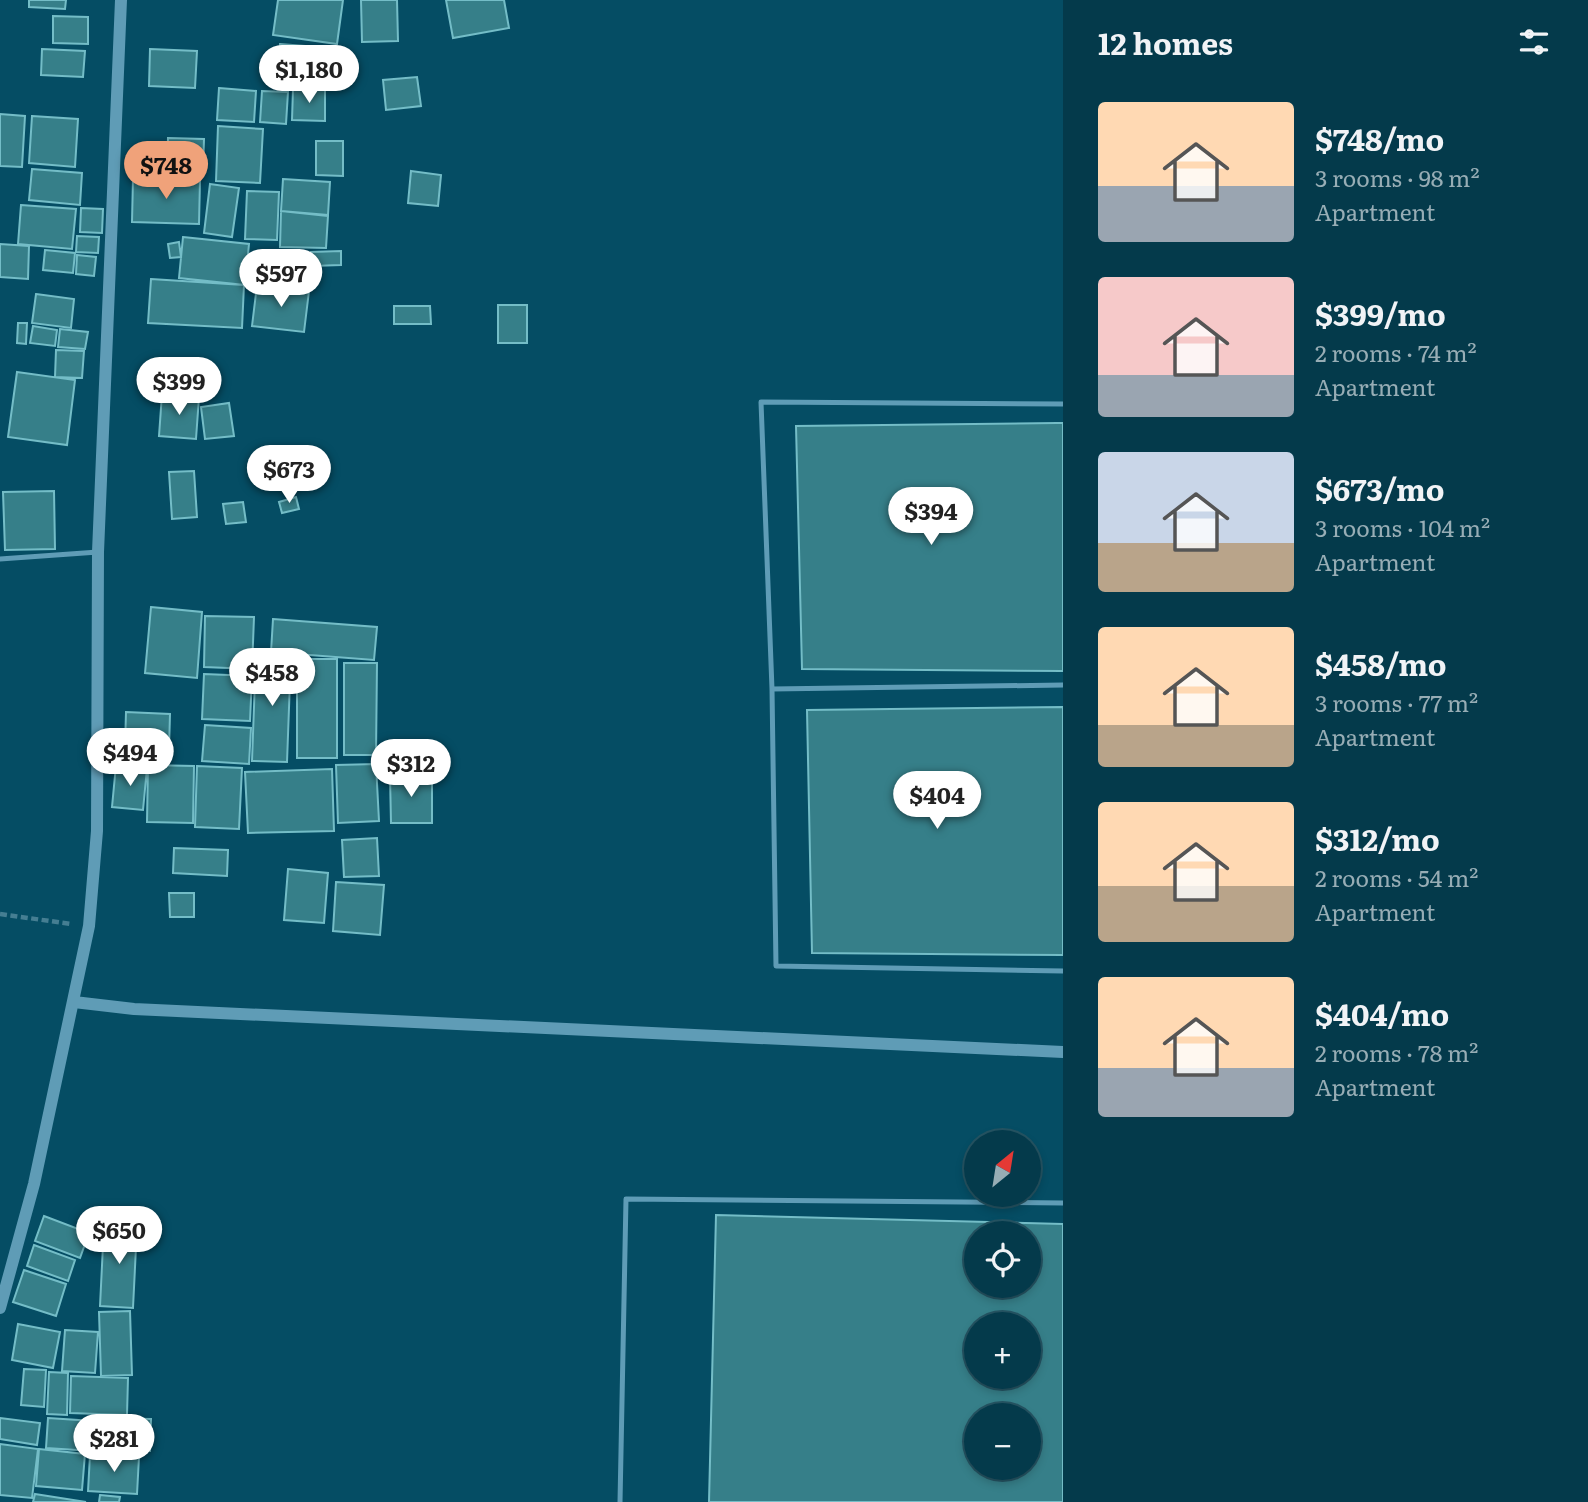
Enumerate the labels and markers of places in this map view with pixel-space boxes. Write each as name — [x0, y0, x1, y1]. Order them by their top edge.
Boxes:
pin: $1,180 — [252, 46, 366, 105]
pin: $748 — [125, 142, 207, 201]
pin: $597 — [240, 250, 322, 309]
pin: $399 — [138, 358, 220, 417]
pin: $673 — [248, 446, 330, 505]
pin: $394 — [890, 488, 972, 547]
pin: $458 — [231, 648, 313, 708]
pin: $494 — [89, 728, 171, 788]
pin: $312 — [370, 740, 452, 799]
pin: $404 — [896, 772, 978, 831]
pin: $650 — [78, 1206, 160, 1266]
pin: $281 — [73, 1414, 155, 1474]

